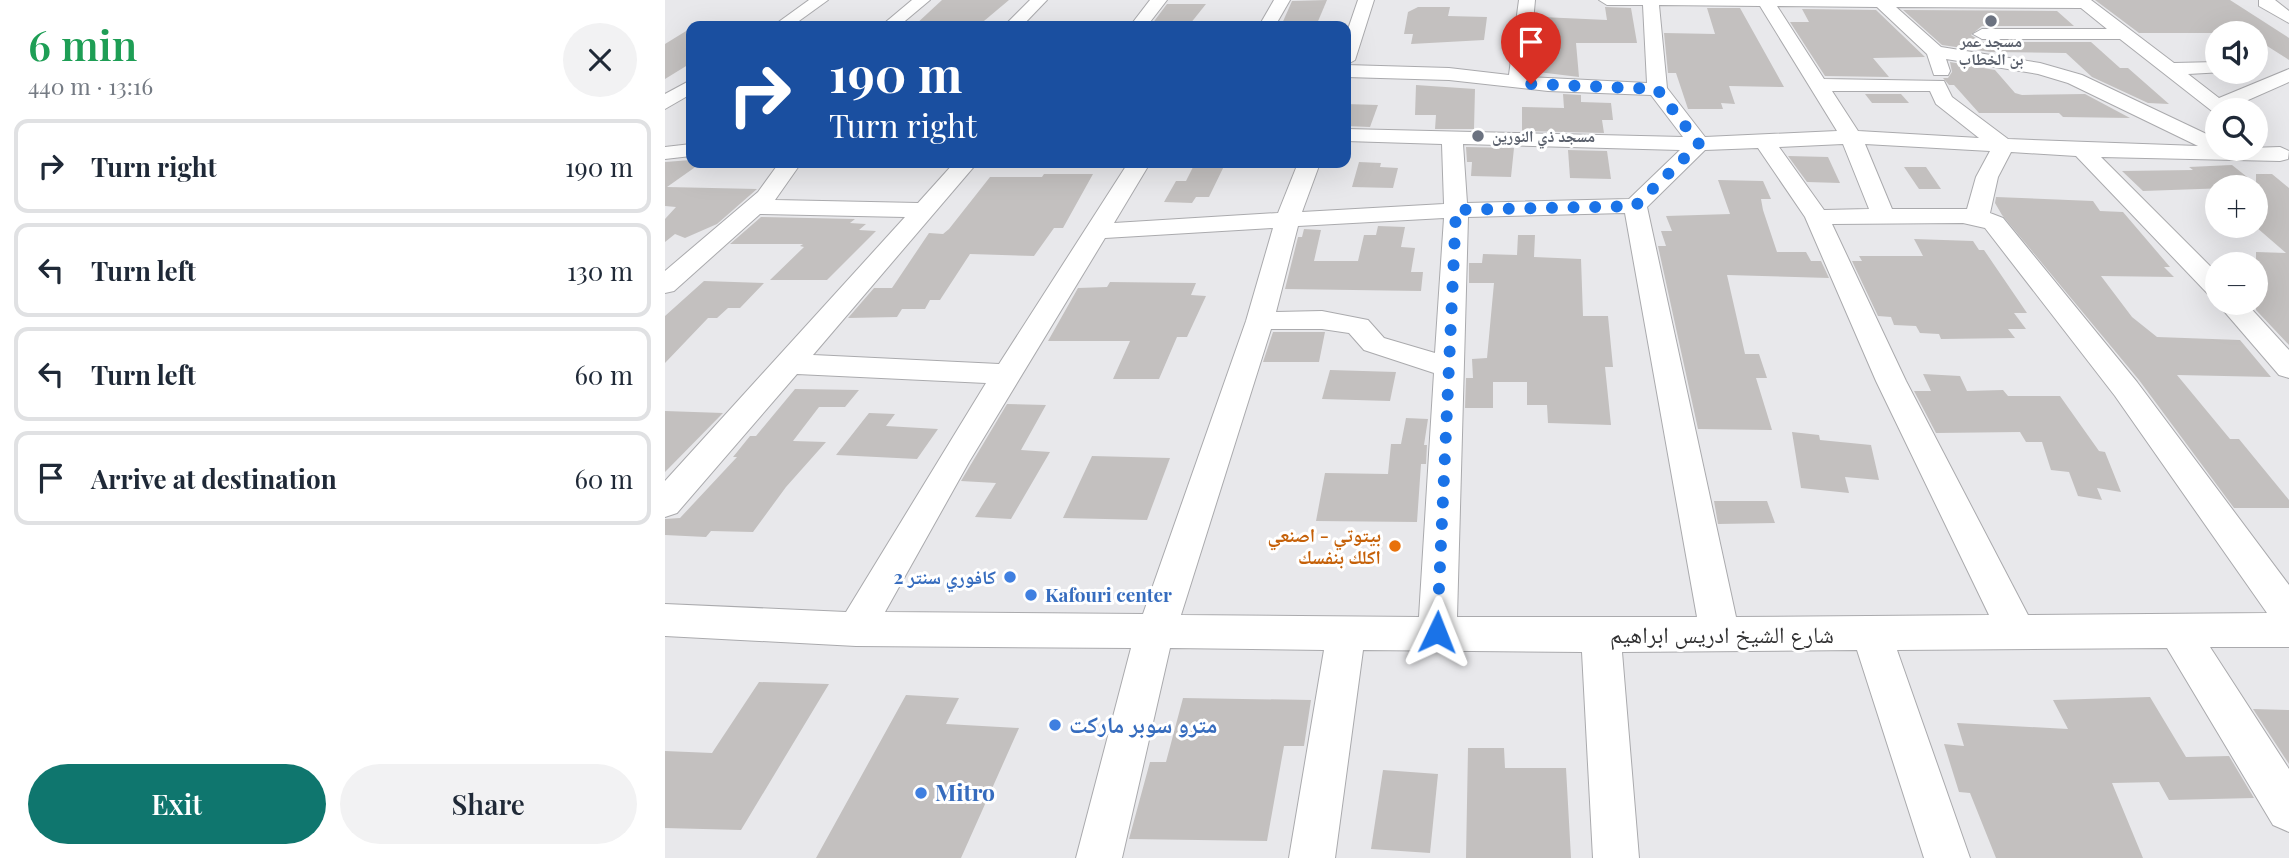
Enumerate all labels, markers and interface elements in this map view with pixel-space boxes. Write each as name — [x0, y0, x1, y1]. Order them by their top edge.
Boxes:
pin — [1501, 12.0, 1561, 84]
marker: مسجد عمر بن الخطاب — [1983, 13, 1999, 29]
text: 6 min — [28, 16, 137, 72]
map controls — [2205, 21, 2268, 315]
button: sound — [2205, 21, 2268, 84]
button: close — [563, 23, 637, 97]
icon: arrive — [1512, 23, 1550, 61]
place label: مسجد عمر بن الخطاب — [1958, 30, 2024, 69]
text: 190 m — [829, 40, 962, 105]
icon: right — [714, 49, 805, 140]
text: 440 m · 13:16 — [28, 70, 153, 101]
button: search — [2205, 98, 2268, 161]
text: Turn right — [829, 103, 977, 146]
place label: مسجد ذي النورين — [1492, 125, 1595, 149]
marker: مسجد ذي النورين — [1470, 128, 1486, 144]
icon: right — [32, 147, 70, 185]
text: Turn right — [91, 149, 217, 184]
text: 190 m — [565, 149, 633, 184]
button: + — [2205, 175, 2268, 238]
icon: left — [32, 251, 70, 289]
button: − — [2205, 252, 2268, 315]
text: Turn left — [91, 253, 196, 288]
text: 130 m — [567, 253, 633, 288]
icon: left — [32, 355, 70, 393]
text: Turn left — [91, 357, 196, 392]
text: 60 m — [574, 357, 633, 392]
icon: arrive — [32, 459, 70, 497]
text: Arrive at destination — [91, 461, 337, 496]
text: 60 m — [574, 461, 633, 496]
place label: بيتوتي - اصنعي اكلك بنفسك — [1268, 521, 1381, 569]
marker: بيتوتي - اصنعي اكلك بنفسك — [1387, 538, 1403, 554]
place label: كافوري سنتر 2 — [893, 563, 997, 593]
marker: كافوري سنتر 2 — [1002, 569, 1018, 585]
place label: Kafouri center — [1045, 581, 1172, 607]
marker: Kafouri center — [1023, 587, 1039, 603]
position arrow — [1400, 595, 1474, 669]
street label: شارع الشيخ ادريس ابراهيم — [1610, 618, 1834, 651]
place label: مترو سوبر ماركت — [1069, 708, 1217, 739]
marker: مترو سوبر ماركت — [1047, 717, 1063, 733]
button: Exit — [28, 764, 326, 844]
button: Share — [340, 764, 637, 844]
place label: Mitro — [935, 776, 995, 807]
marker: Mitro — [913, 785, 929, 801]

